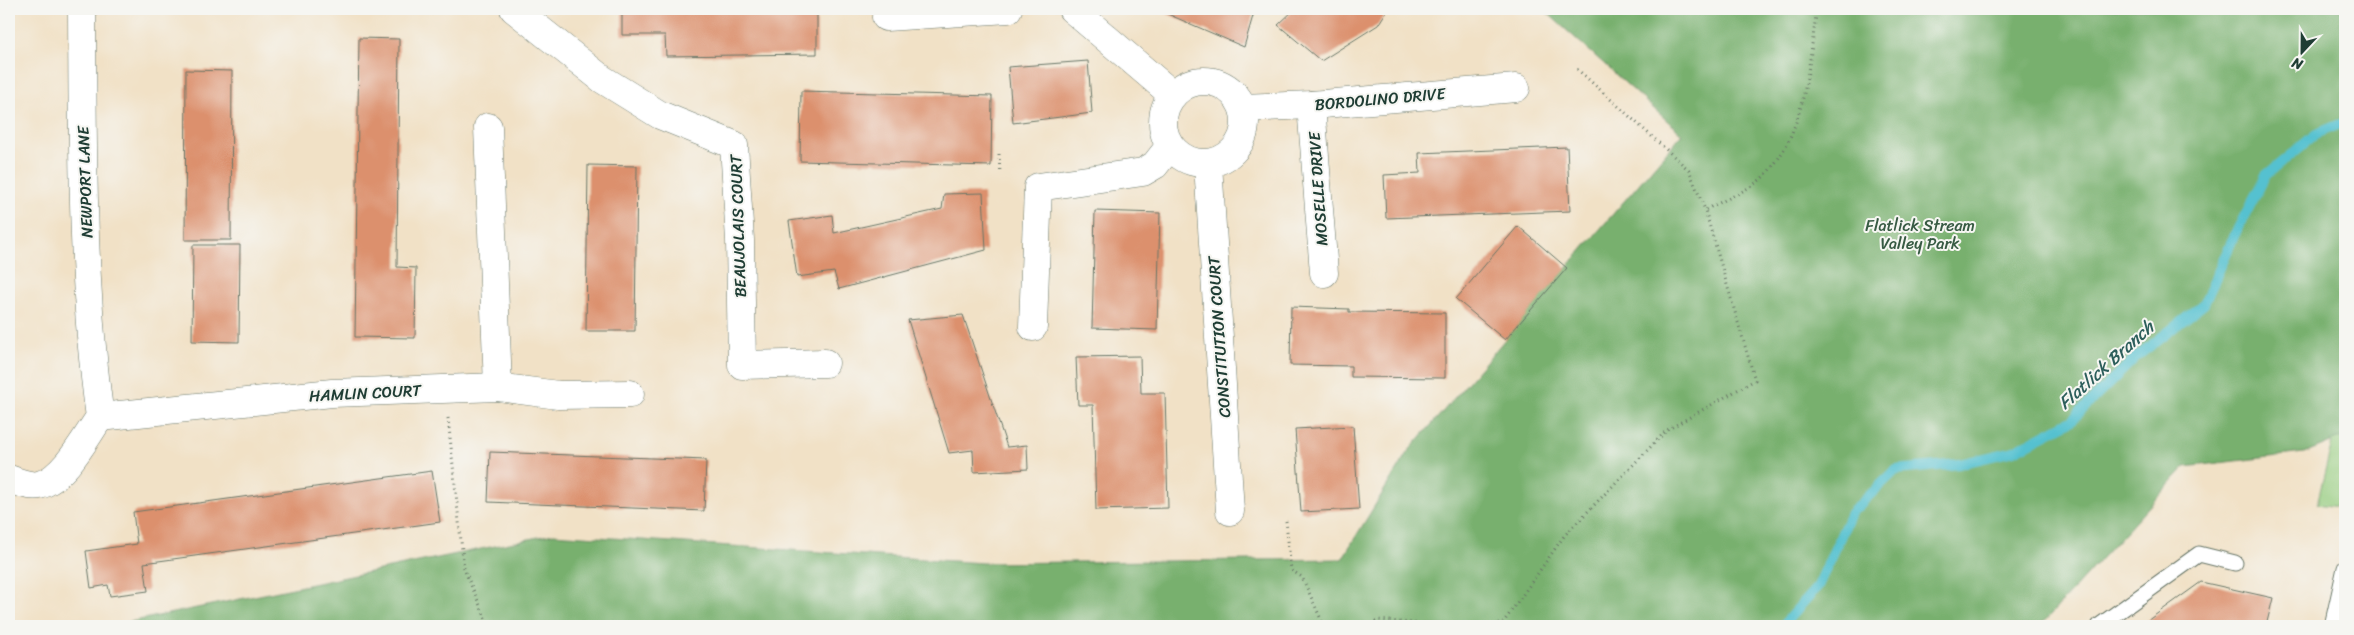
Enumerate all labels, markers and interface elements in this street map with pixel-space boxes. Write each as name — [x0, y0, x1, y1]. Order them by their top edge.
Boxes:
north arrow — [2276, 28, 2326, 78]
text: N — [2288, 50, 2307, 77]
street label: BORDOLINO DRIVE — [1314, 79, 1448, 119]
street label: NEWPORT LANE — [69, 124, 101, 239]
street label: MOSELLE DRIVE — [1299, 130, 1336, 247]
street label: BEAUJOLAIS COURT — [721, 153, 755, 298]
park label: Flatlick Stream Valley Park — [1865, 211, 1975, 258]
street label: CONSTITUTION COURT — [1199, 254, 1239, 419]
water label: Flatlick Branch — [2050, 312, 2163, 417]
street label: HAMLIN COURT — [308, 376, 423, 410]

